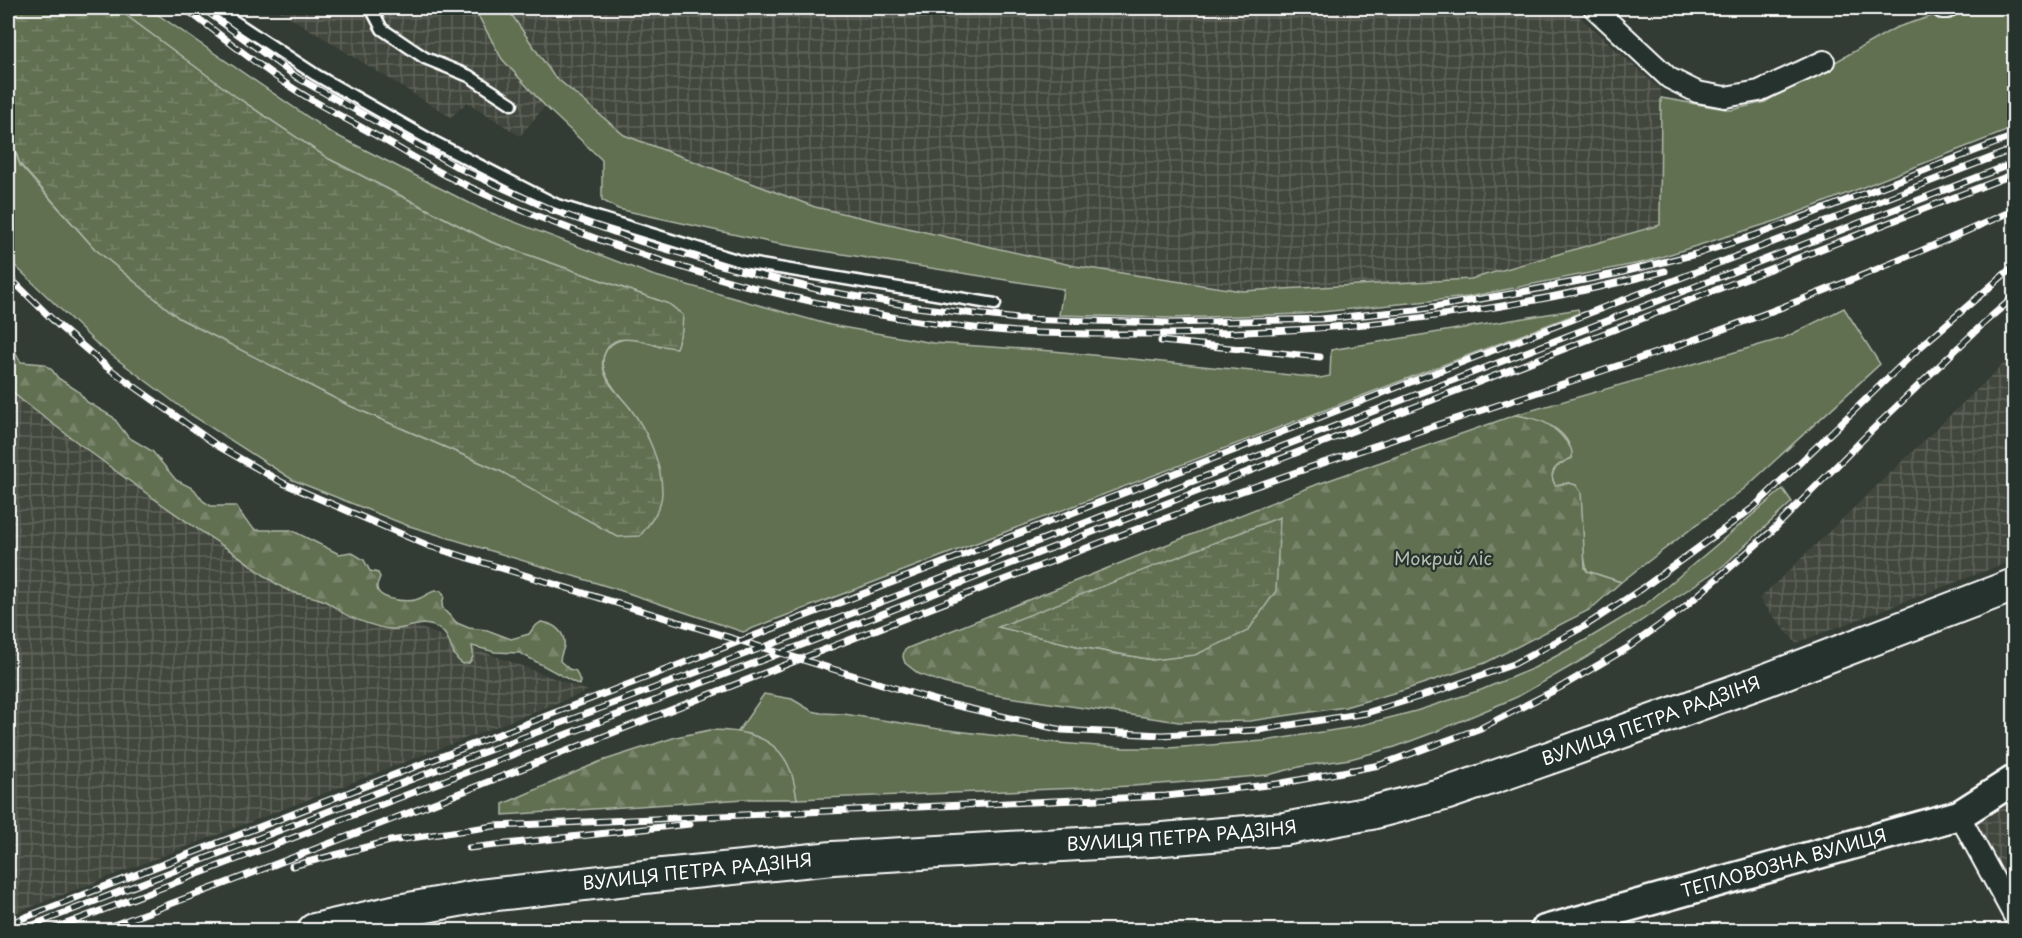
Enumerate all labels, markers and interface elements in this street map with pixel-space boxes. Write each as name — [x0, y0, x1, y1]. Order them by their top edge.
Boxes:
park label: Мокрий ліс — [1394, 544, 1492, 571]
street label: ВУЛИЦЯ ПЕТРА РАДЗІНЯ — [1538, 668, 1764, 771]
street label: ВУЛИЦЯ ПЕТРА РАДЗІНЯ — [1066, 812, 1299, 857]
street label: ТЕПЛОВОЗНА ВУЛИЦЯ — [1678, 821, 1890, 904]
street label: ВУЛИЦЯ ПЕТРА РАДЗІНЯ — [581, 845, 813, 896]

